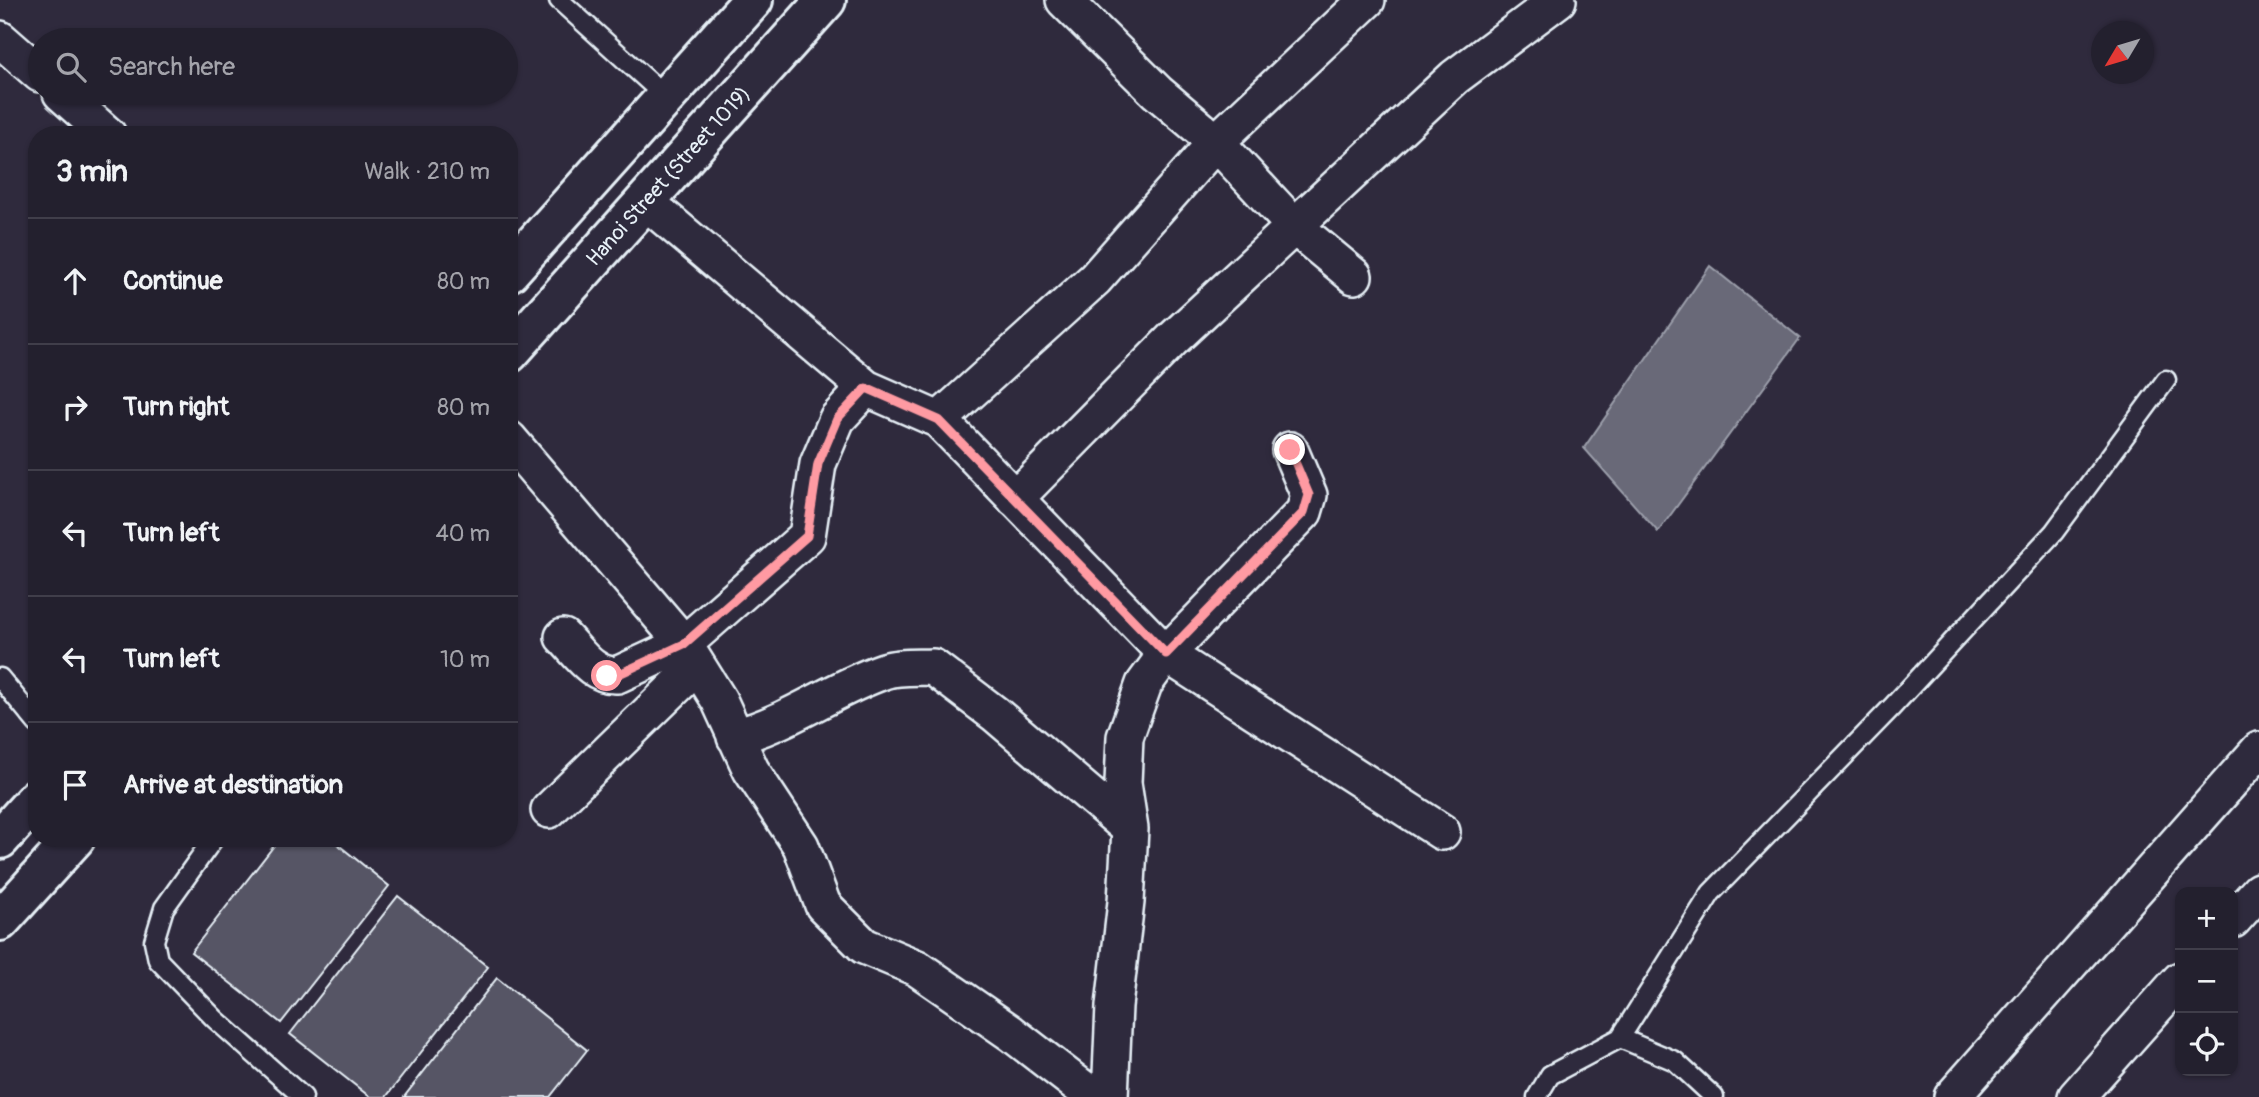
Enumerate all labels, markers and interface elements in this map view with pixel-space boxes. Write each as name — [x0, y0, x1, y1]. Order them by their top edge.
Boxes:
north arrow — [2091, 21, 2154, 84]
search box — [28, 28, 518, 105]
icon: search — [52, 48, 90, 86]
text: Search here — [108, 51, 235, 83]
street label: Hanoi Street (Street 1019) — [580, 81, 756, 272]
text: 3 min — [56, 153, 128, 190]
text: Walk · 210 m — [364, 157, 490, 186]
icon: ahead — [56, 262, 94, 300]
text: Continue — [123, 265, 223, 297]
text: 80 m — [437, 267, 490, 296]
icon: right — [56, 388, 94, 426]
text: Turn right — [123, 391, 229, 423]
text: 80 m — [437, 393, 490, 422]
route end — [1274, 434, 1305, 465]
icon: left — [56, 514, 94, 552]
text: Turn left — [123, 517, 219, 549]
text: 40 m — [436, 519, 490, 548]
icon: left — [56, 640, 94, 678]
text: Turn left — [123, 643, 219, 675]
text: 10 m — [440, 645, 490, 674]
route start — [591, 660, 622, 691]
icon: arrive — [56, 766, 94, 804]
text: Arrive at destination — [123, 769, 343, 801]
map controls — [2175, 887, 2238, 1076]
button: + — [2175, 887, 2238, 950]
button: − — [2175, 950, 2238, 1013]
button: locate — [2175, 1013, 2238, 1076]

